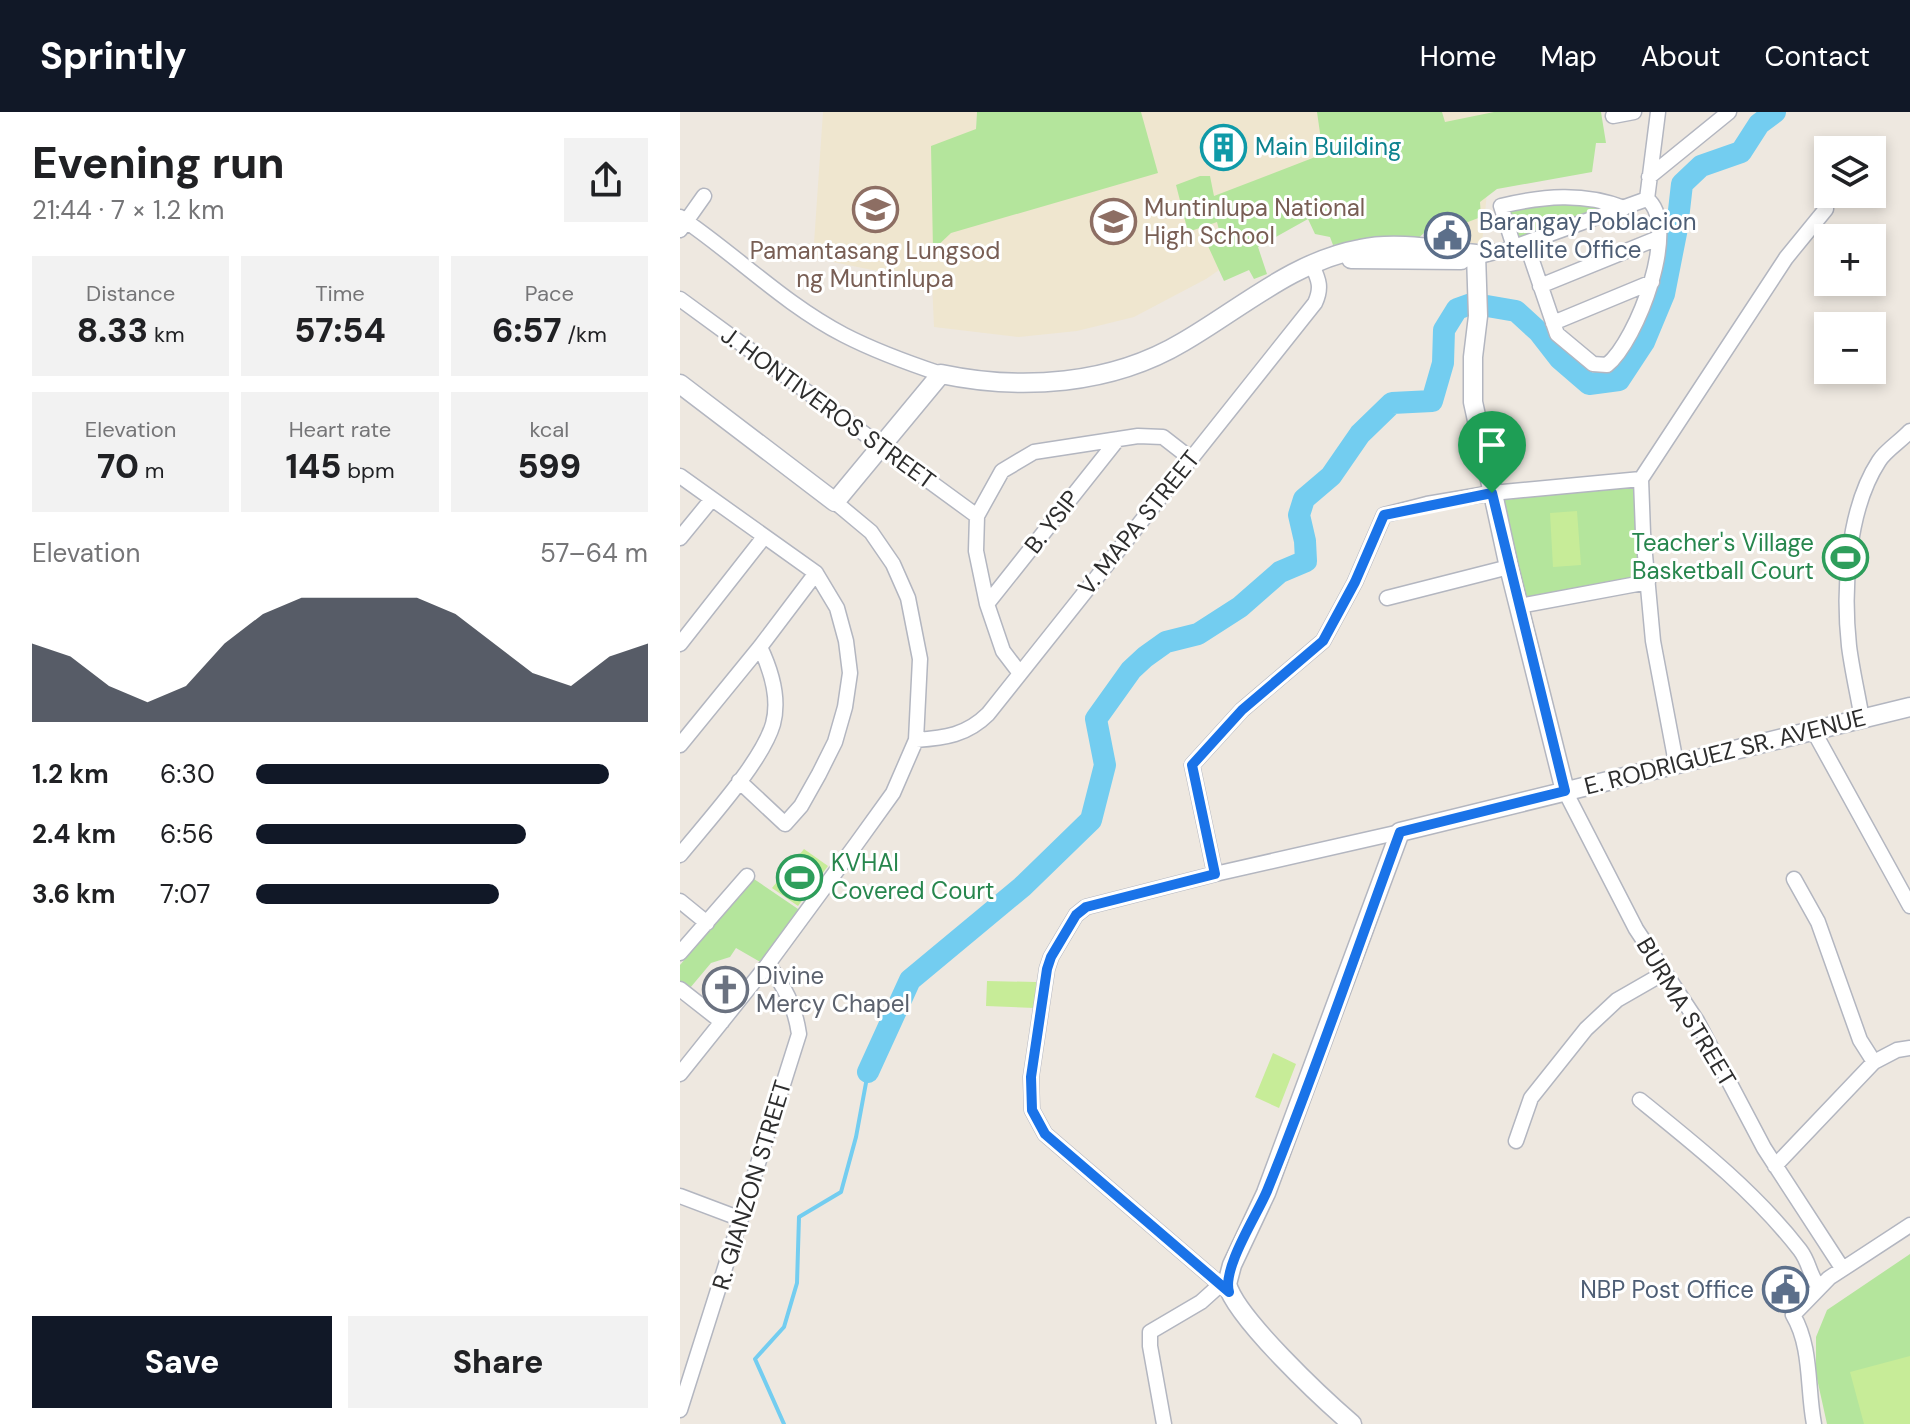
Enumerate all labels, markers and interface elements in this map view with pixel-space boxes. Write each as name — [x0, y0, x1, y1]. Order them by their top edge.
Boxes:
text: Sprintly — [40, 31, 187, 81]
text: Home — [1420, 38, 1496, 75]
text: Map — [1540, 38, 1597, 75]
text: About — [1641, 38, 1720, 75]
text: Contact — [1764, 38, 1870, 75]
building icon: Main Building — [1200, 123, 1248, 171]
place label: Main Building — [1255, 131, 1401, 162]
text: Evening run — [32, 134, 285, 192]
map controls — [1814, 136, 1886, 384]
button: layers — [1814, 136, 1886, 208]
button: share — [564, 138, 648, 222]
school or university icon: Pamantasang Lungsod ng Muntinlupa — [851, 185, 899, 233]
place label: Muntinlupa National High School — [1144, 192, 1365, 251]
text: 21:44 · 7 × 1.2 km — [32, 193, 224, 227]
school or university icon: Muntinlupa National High School — [1089, 198, 1137, 246]
place label: Barangay Poblacion Satellite Office — [1479, 206, 1696, 265]
public building icon: Barangay Poblacion Satellite Office — [1424, 212, 1472, 260]
button: + — [1814, 224, 1886, 296]
place label: Pamantasang Lungsod ng Muntinlupa — [750, 235, 1000, 294]
text: Distance — [86, 279, 175, 308]
text: Time — [315, 279, 365, 308]
text: Pace — [525, 279, 574, 308]
text: 8.33 — [77, 308, 148, 353]
text: 57:54 — [294, 308, 386, 353]
text: 6:57 — [492, 308, 562, 353]
button: − — [1814, 312, 1886, 384]
street label: J. HONTIVEROS STREET — [715, 319, 942, 496]
text: km — [148, 320, 185, 349]
text: /km — [562, 320, 607, 349]
pin — [1458, 411, 1526, 493]
text: Elevation — [85, 415, 177, 444]
text: Heart rate — [289, 415, 391, 444]
text: kcal — [529, 415, 569, 444]
icon: arrive — [1470, 423, 1514, 467]
text: 70 — [97, 444, 139, 489]
text: 145 — [285, 444, 341, 489]
text: 599 — [518, 444, 581, 489]
street label: V. MAPA STREET — [1071, 444, 1206, 601]
text: m — [139, 456, 164, 485]
text: bpm — [341, 456, 394, 485]
street label: B. YSIP — [1017, 484, 1086, 560]
place label: Teacher's Village Basketball Court — [1632, 527, 1814, 586]
sports icon: Teacher's Village Basketball Court — [1821, 533, 1869, 581]
text: Elevation — [32, 536, 140, 570]
text: 57–64 m — [540, 536, 648, 570]
street label: E. RODRIGUEZ SR. AVENUE — [1581, 701, 1869, 802]
text: 1.2 km — [32, 757, 109, 791]
text: 6:30 — [160, 757, 215, 791]
text: 2.4 km — [32, 817, 116, 851]
text: 6:56 — [160, 817, 214, 851]
place label: KVHAI Covered Court — [831, 847, 995, 906]
sports icon: KVHAI Covered Court — [776, 853, 824, 901]
text: 3.6 km — [32, 877, 116, 911]
text: 7:07 — [160, 877, 210, 911]
street label: BURMA STREET — [1630, 931, 1743, 1092]
place label: Divine Mercy Chapel — [756, 960, 910, 1019]
church icon: Divine Mercy Chapel — [701, 966, 749, 1014]
street label: R. GIANZON STREET — [705, 1076, 798, 1293]
public building icon: NBP Post Office — [1761, 1266, 1809, 1314]
place label: NBP Post Office — [1580, 1274, 1754, 1305]
button: Save — [32, 1316, 332, 1408]
button: Share — [348, 1316, 648, 1408]

